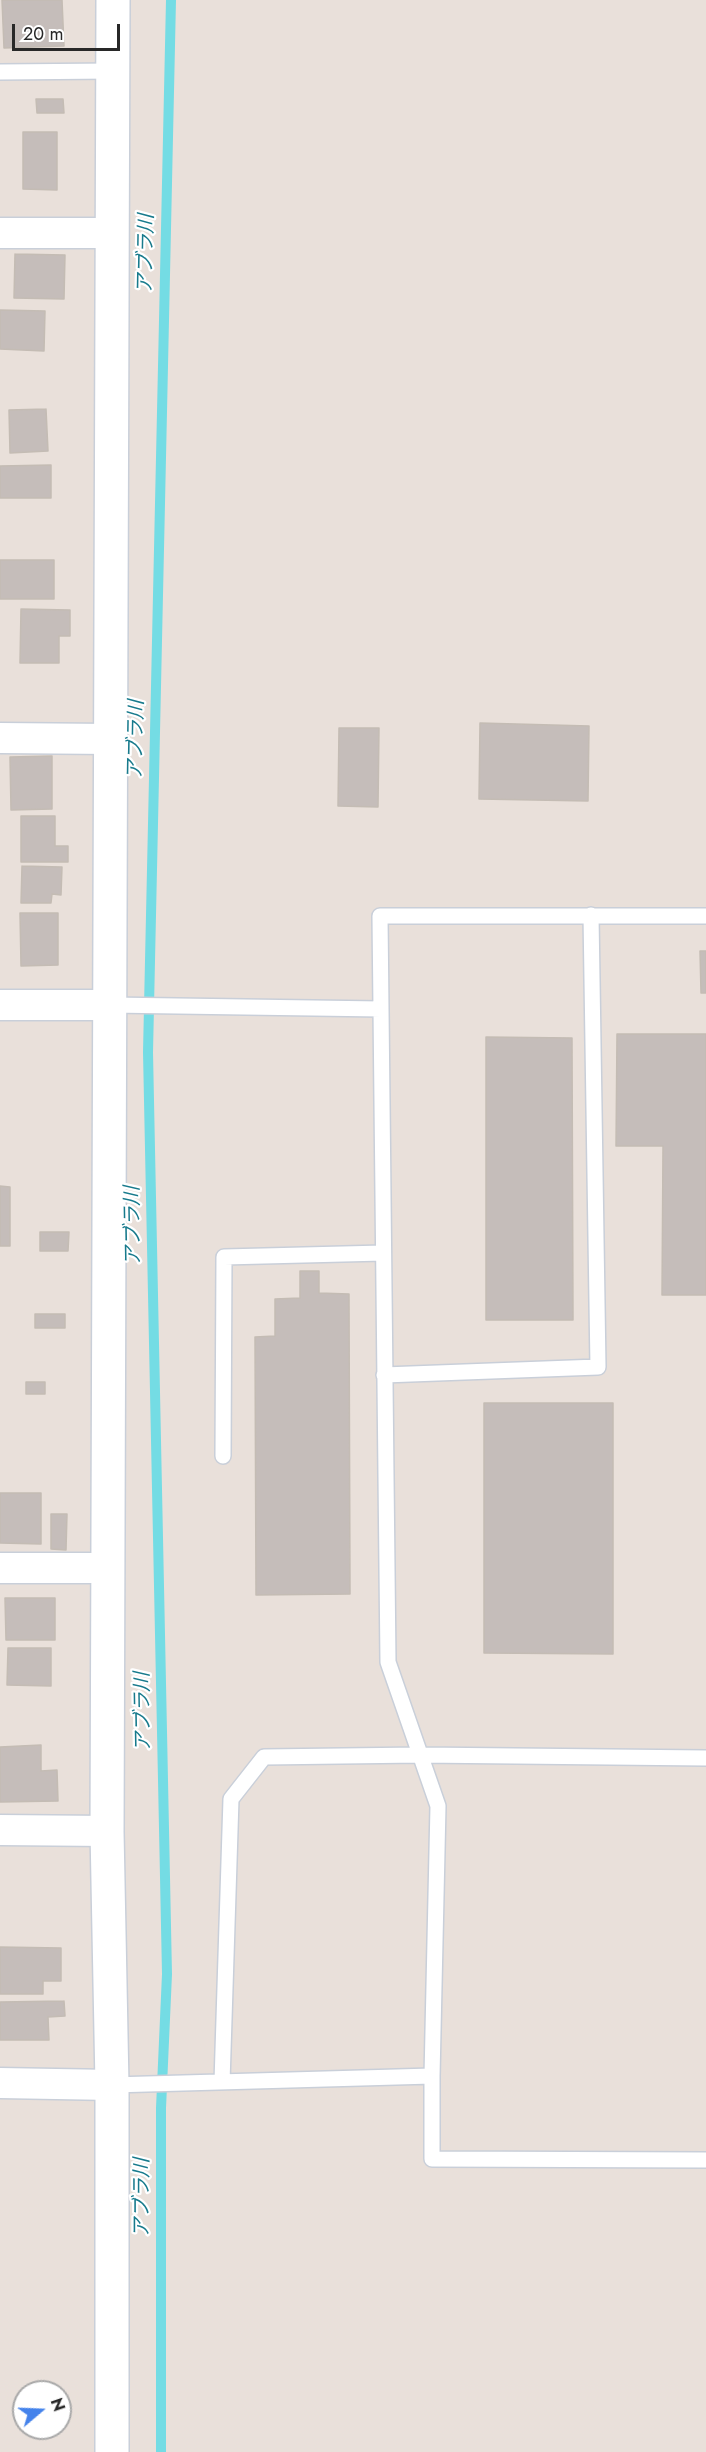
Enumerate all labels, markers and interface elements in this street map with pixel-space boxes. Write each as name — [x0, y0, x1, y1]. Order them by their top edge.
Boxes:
scale bar — [15, 12, 123, 50]
text: 20 m — [23, 21, 63, 47]
water label: アブラ川 — [134, 214, 160, 294]
water label: アブラ川 — [124, 700, 150, 780]
water label: アブラ川 — [121, 1186, 147, 1266]
water label: アブラ川 — [131, 1672, 157, 1752]
water label: アブラ川 — [131, 2158, 155, 2238]
north arrow — [12, 2380, 72, 2440]
text: N — [45, 2395, 71, 2414]

